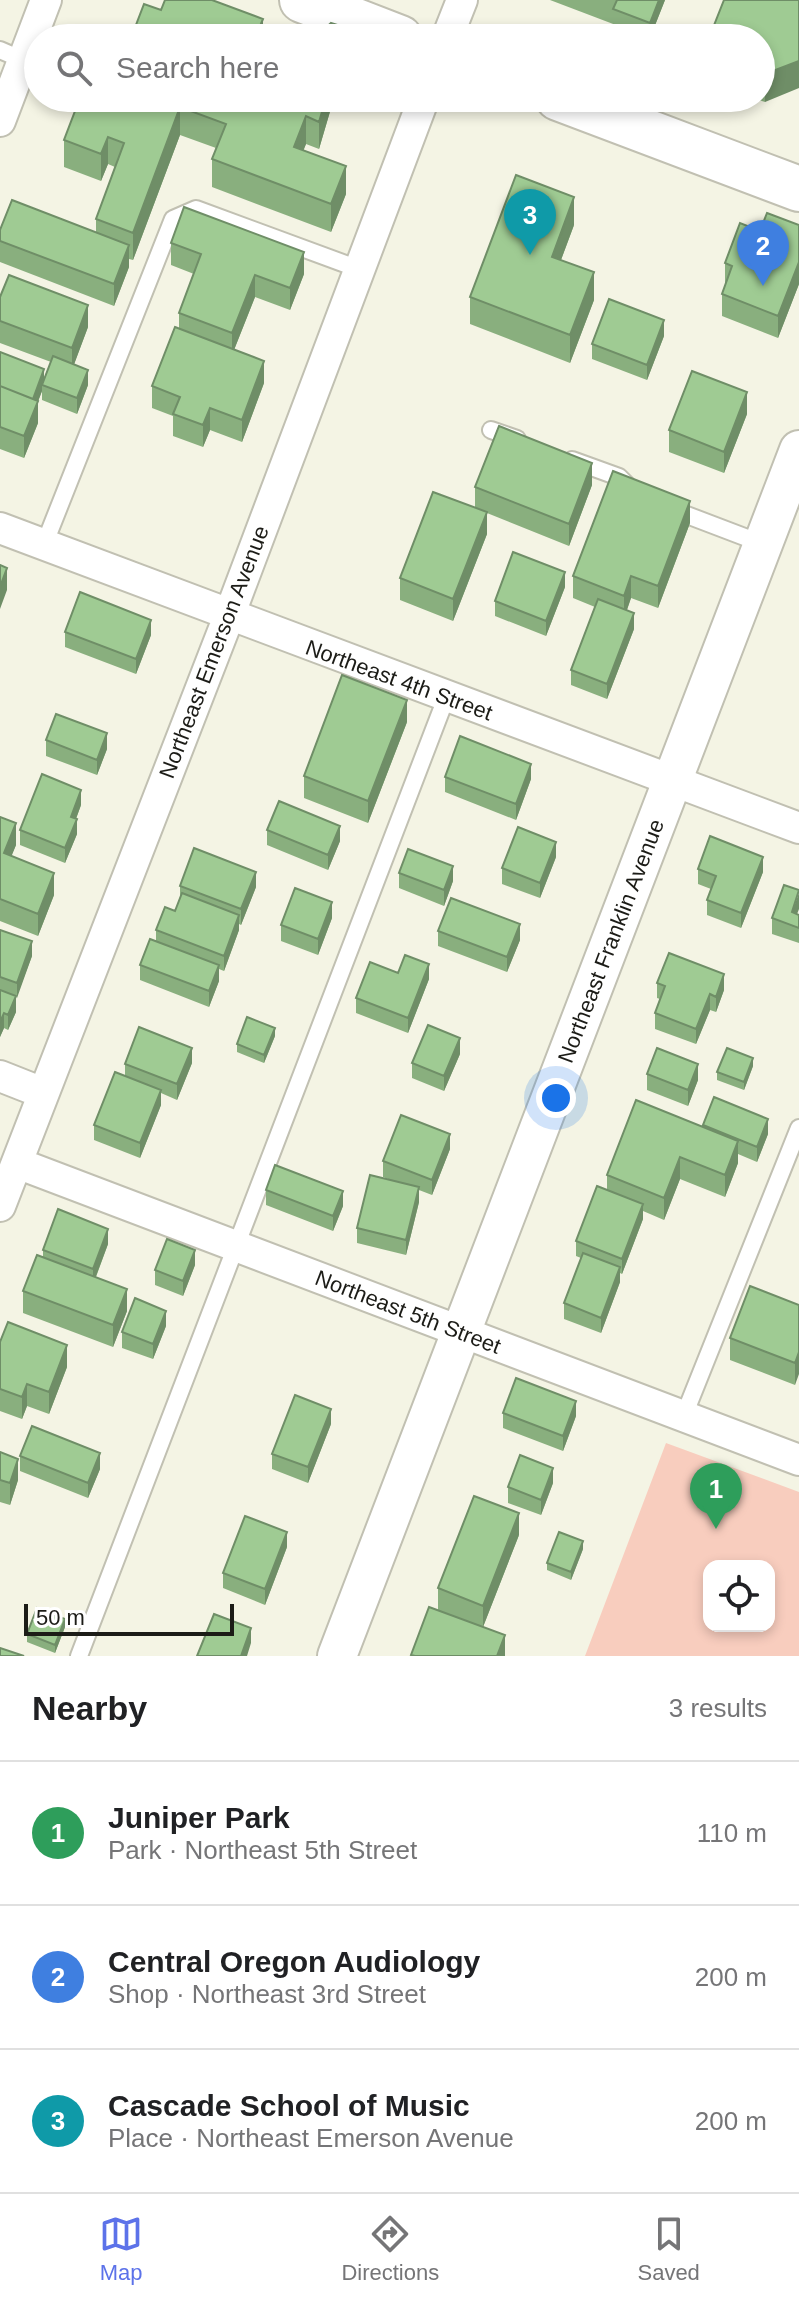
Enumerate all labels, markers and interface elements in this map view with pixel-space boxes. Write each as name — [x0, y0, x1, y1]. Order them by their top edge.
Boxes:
search box — [24, 24, 775, 112]
icon: search — [52, 46, 96, 90]
text: Search here — [116, 51, 279, 84]
pin: 3 — [504, 189, 556, 255]
pin: 2 — [737, 220, 789, 286]
street label: Northeast Emerson Avenue — [154, 522, 274, 782]
street label: Northeast 4th Street — [302, 635, 496, 725]
street label: Northeast Franklin Avenue — [553, 816, 669, 1066]
your location — [536, 1078, 576, 1118]
street label: Northeast 5th Street — [312, 1265, 504, 1359]
pin: 1 — [690, 1463, 742, 1529]
map controls — [703, 1560, 775, 1632]
button: locate — [703, 1560, 775, 1632]
scale bar — [24, 1600, 234, 1636]
text: 50 m — [36, 1605, 85, 1630]
text: Nearby — [32, 1689, 147, 1727]
text: 3 results — [669, 1693, 767, 1723]
text: Juniper Park — [108, 1801, 290, 1834]
text: 1 — [51, 1818, 65, 1848]
text: 110 m — [697, 1818, 767, 1848]
text: Park · Northeast 5th Street — [108, 1835, 417, 1865]
text: Central Oregon Audiology — [108, 1945, 480, 1978]
text: 2 — [51, 1962, 65, 1992]
text: 200 m — [695, 1962, 767, 1992]
text: Shop · Northeast 3rd Street — [108, 1979, 426, 2009]
text: Cascade School of Music — [108, 2089, 470, 2122]
text: 3 — [51, 2106, 65, 2136]
text: 200 m — [695, 2106, 767, 2136]
text: Place · Northeast Emerson Avenue — [108, 2123, 514, 2153]
tab: Map — [99, 2212, 143, 2286]
tab: Directions — [341, 2212, 439, 2286]
tab: Saved — [637, 2212, 700, 2286]

